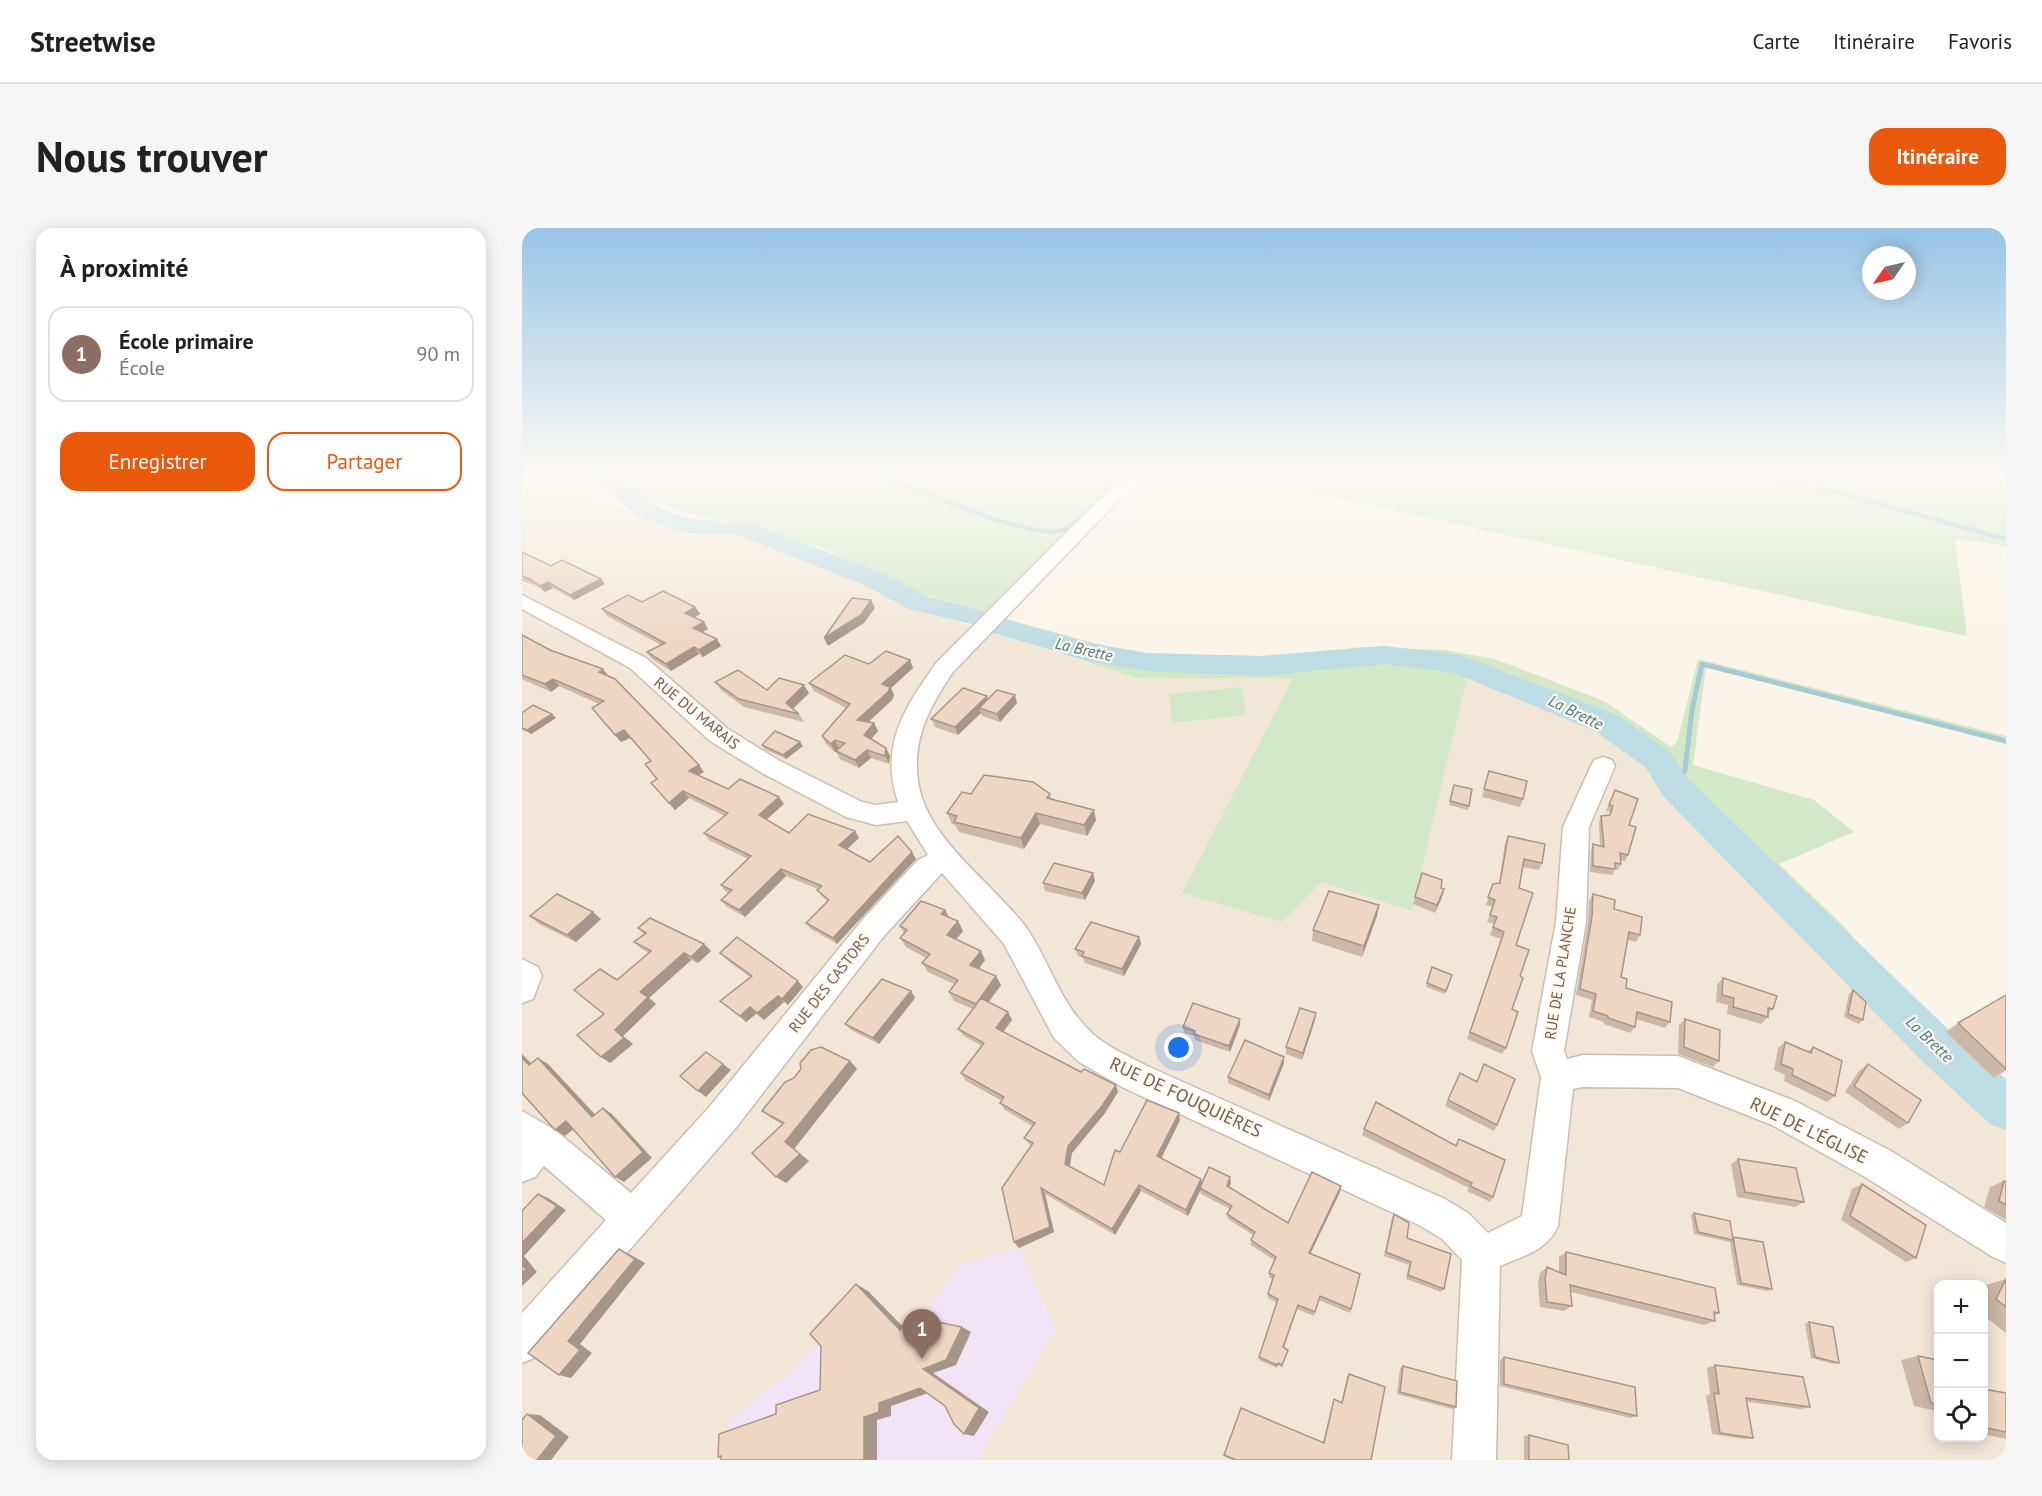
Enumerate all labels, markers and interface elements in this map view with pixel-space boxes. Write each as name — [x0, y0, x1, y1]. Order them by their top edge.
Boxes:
text: Streetwise — [30, 23, 156, 60]
text: Carte — [1753, 28, 1800, 55]
text: Itinéraire — [1833, 28, 1915, 55]
text: Favoris — [1948, 28, 2012, 55]
button: Itinéraire — [1869, 128, 2006, 185]
text: Nous trouver — [36, 129, 267, 184]
north arrow — [1862, 246, 1916, 300]
text: À proximité — [60, 251, 188, 284]
text: École primaire — [119, 327, 254, 355]
text: 1 — [76, 341, 87, 367]
text: 90 m — [417, 341, 460, 367]
text: École — [119, 355, 165, 381]
button: Enregistrer — [60, 432, 255, 491]
button: Partager — [267, 432, 462, 491]
water label: La Brette — [1053, 633, 1115, 665]
street label: RUE DU MARAIS — [650, 673, 744, 753]
water label: La Brette — [1545, 690, 1607, 734]
street label: RUE DE LA PLANCHE — [1540, 905, 1580, 1041]
street label: RUE DES CASTORS — [785, 930, 874, 1036]
water label: La Brette — [1902, 1012, 1958, 1067]
your location — [1164, 1033, 1193, 1062]
street label: RUE DE FOUQUIÈRES — [1106, 1052, 1266, 1142]
street label: RUE DE L'ÉGLISE — [1746, 1091, 1872, 1169]
map controls — [1934, 1280, 1988, 1442]
button: + — [1934, 1280, 1988, 1334]
pin: 1 — [902, 1310, 942, 1359]
button: − — [1934, 1334, 1988, 1388]
button: locate — [1934, 1388, 1988, 1442]

